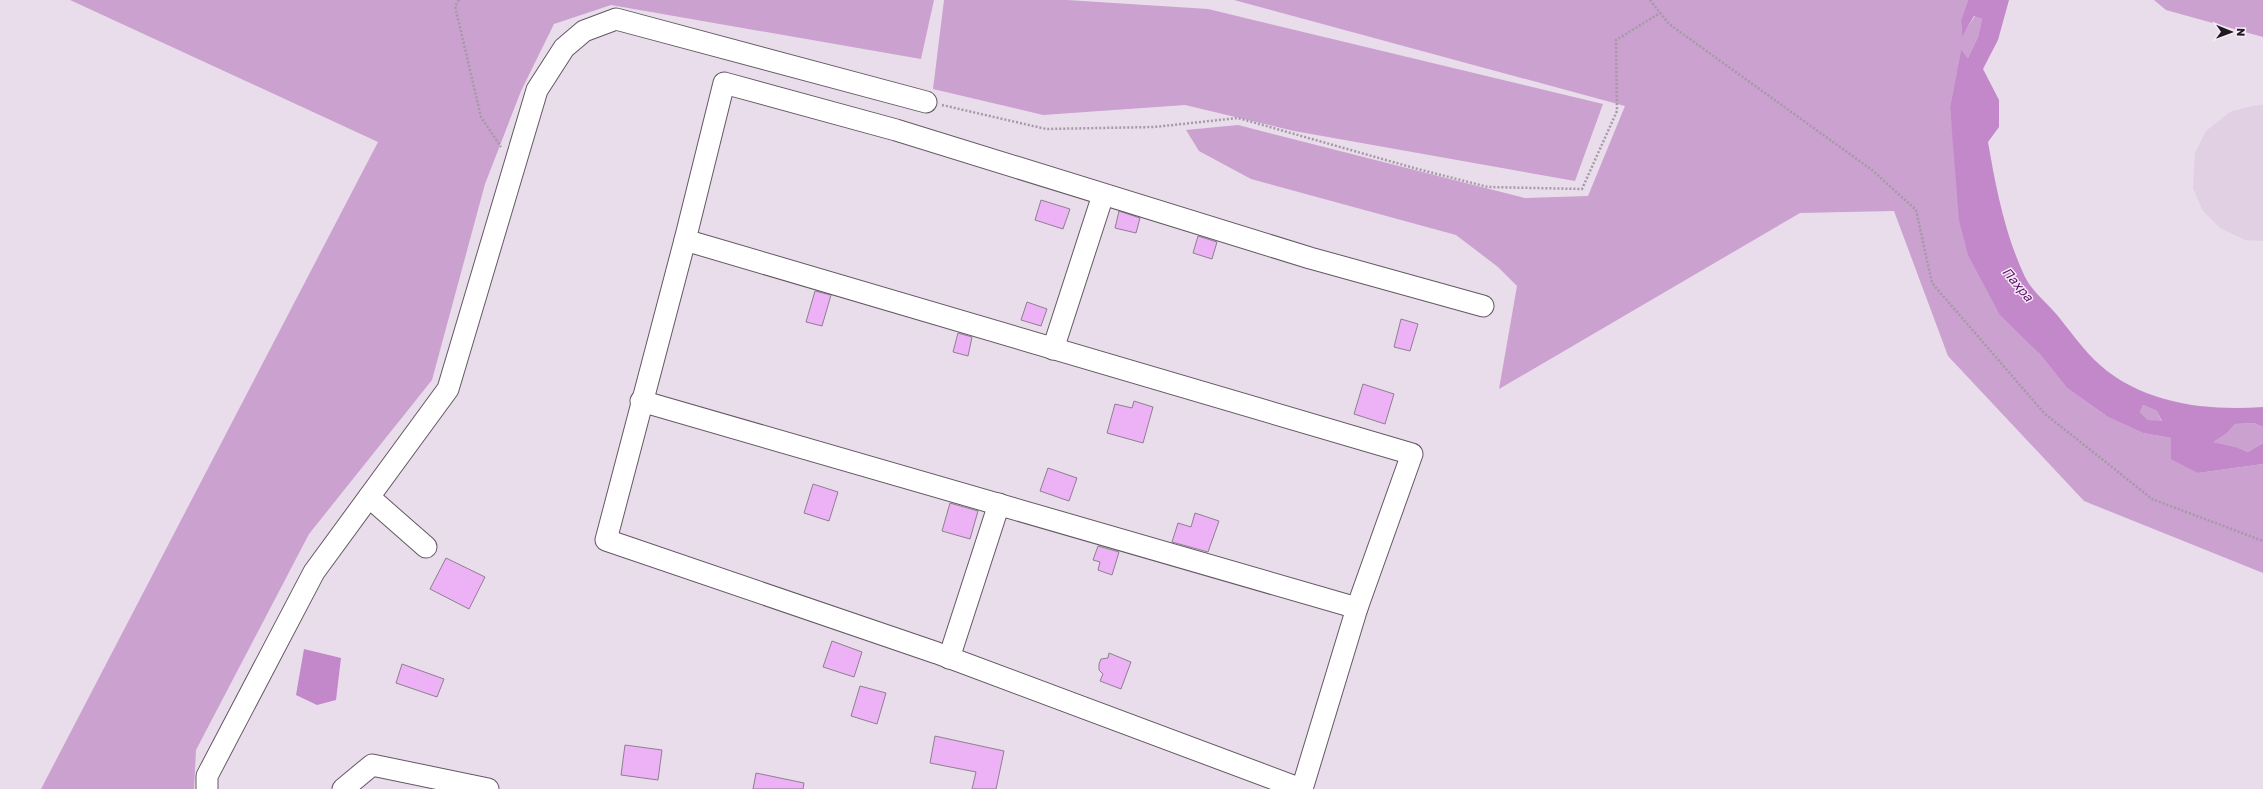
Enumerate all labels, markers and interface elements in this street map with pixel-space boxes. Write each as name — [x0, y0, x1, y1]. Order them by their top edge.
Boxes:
north arrow — [2211, 12, 2251, 52]
text: N — [2235, 28, 2248, 36]
water label: Пахра — [1999, 264, 2037, 305]

